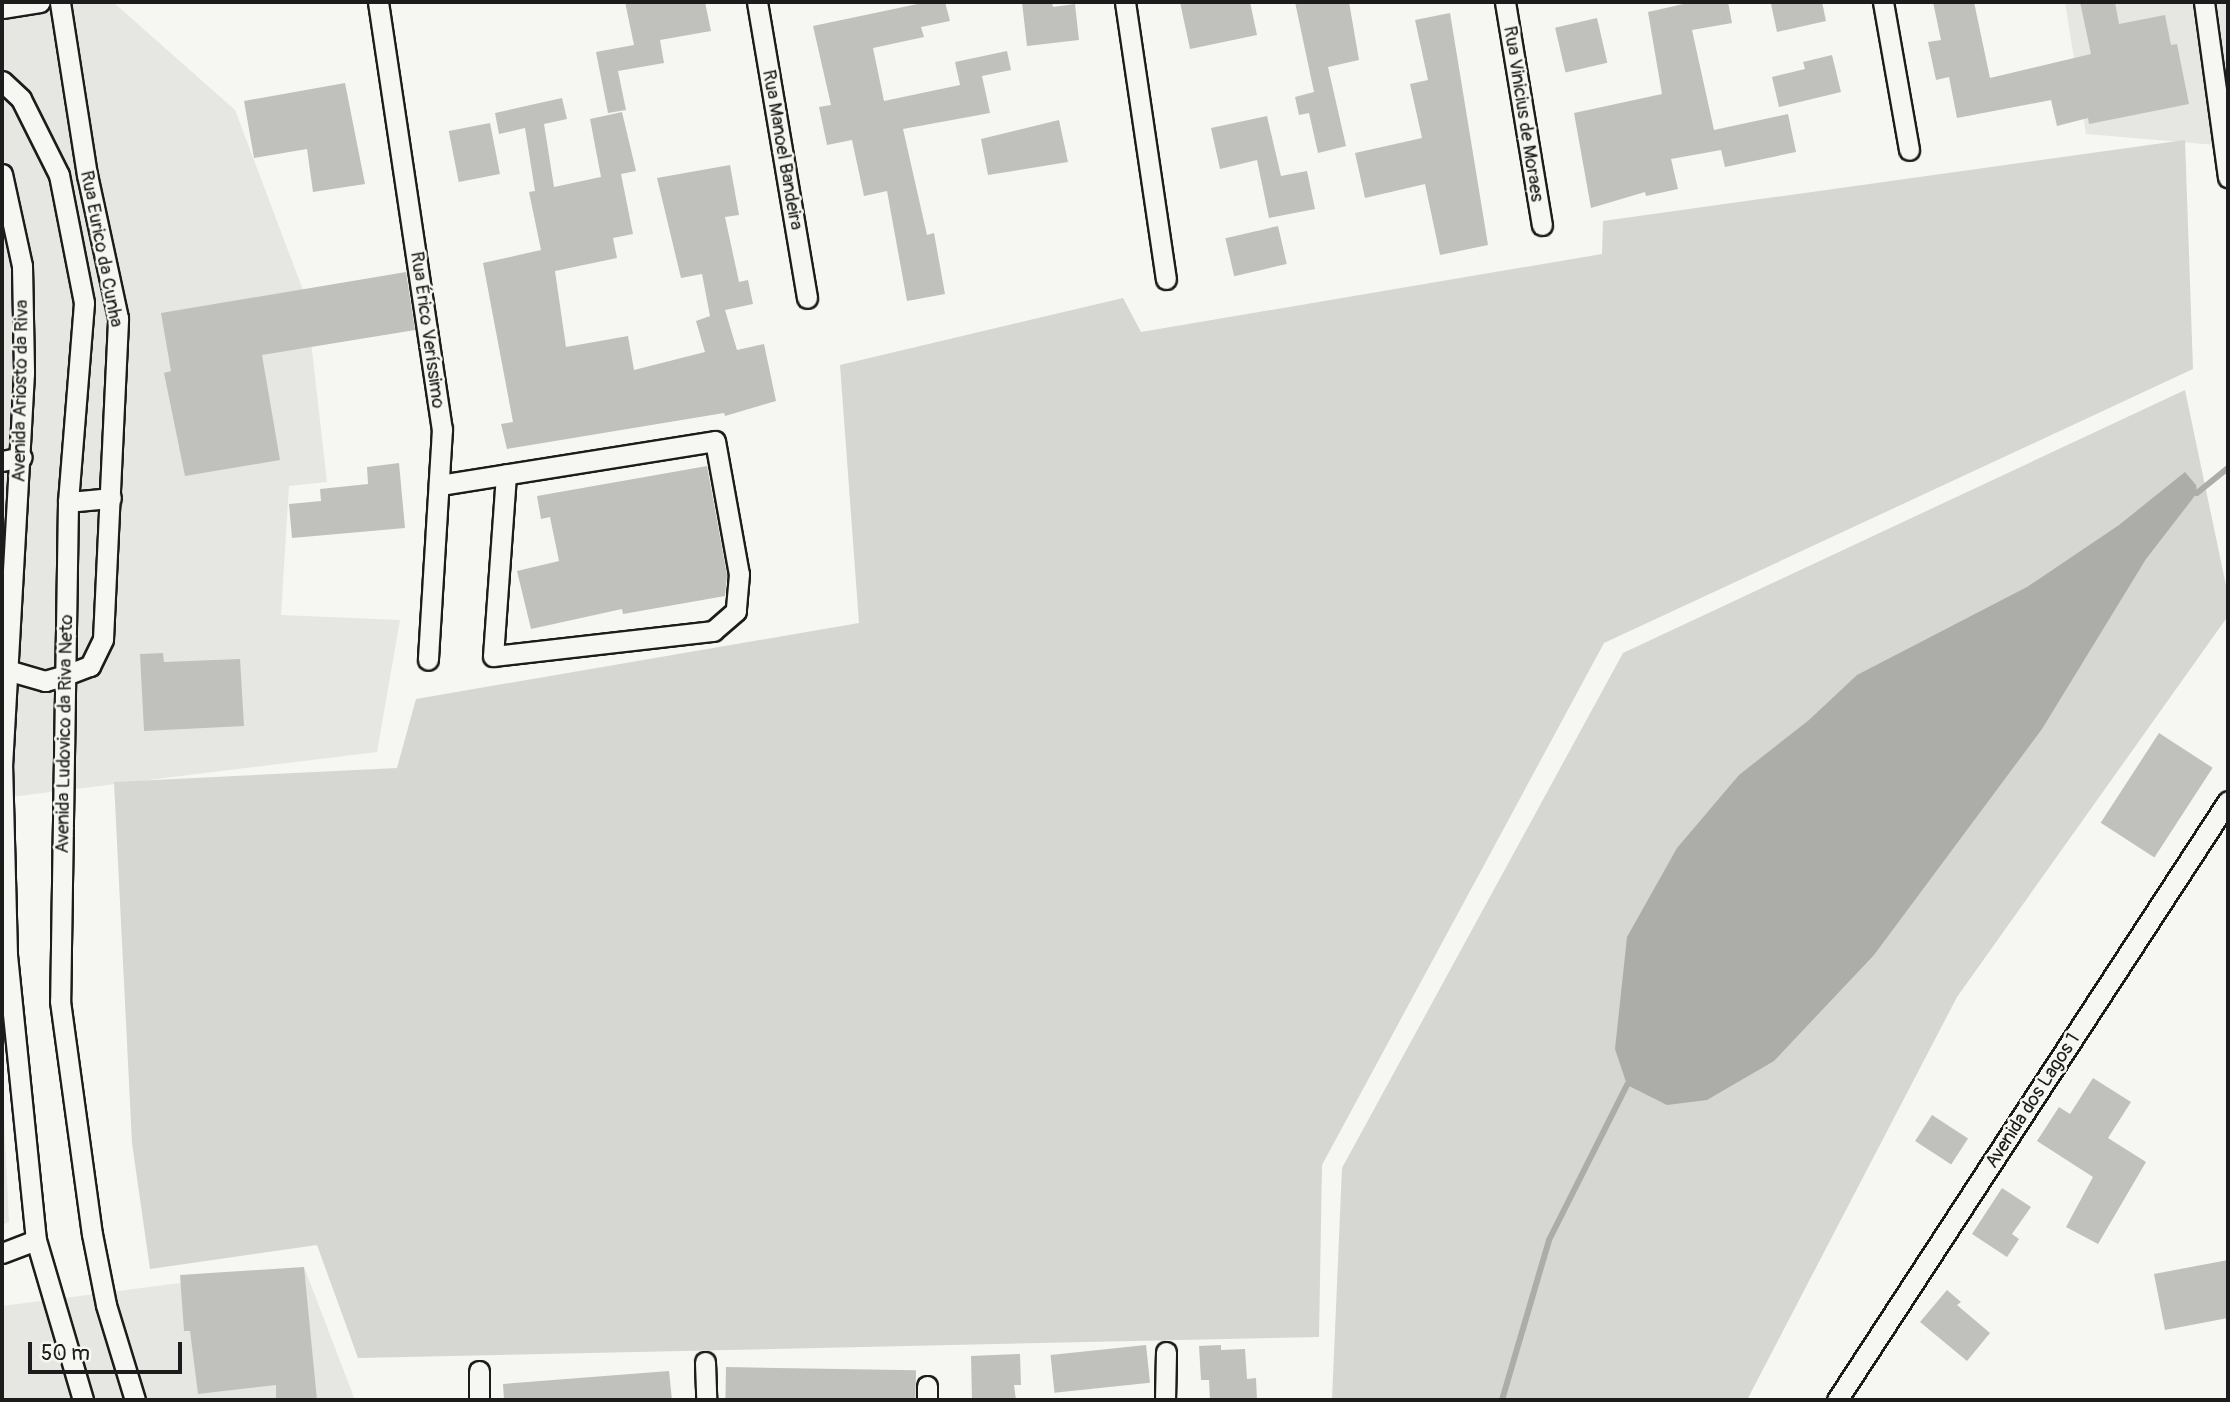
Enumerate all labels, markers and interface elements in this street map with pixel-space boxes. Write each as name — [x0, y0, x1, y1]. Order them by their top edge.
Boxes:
street label: Rua Vinicius de Moraes — [1498, 24, 1548, 204]
street label: Rua Manoel Bandeira — [757, 68, 807, 232]
street label: Rua Eurico da Cunha — [75, 169, 127, 329]
street label: Rua Érico Veríssimo — [405, 250, 449, 410]
street label: Avenida Ariosto da Riva — [8, 299, 34, 483]
street label: Avenida Ludovico da Riva Neto — [52, 614, 78, 854]
street label: Avenida dos Lagos 1 — [1981, 1029, 2085, 1173]
scale bar — [32, 1328, 186, 1372]
text: 50 m — [41, 1340, 90, 1367]

